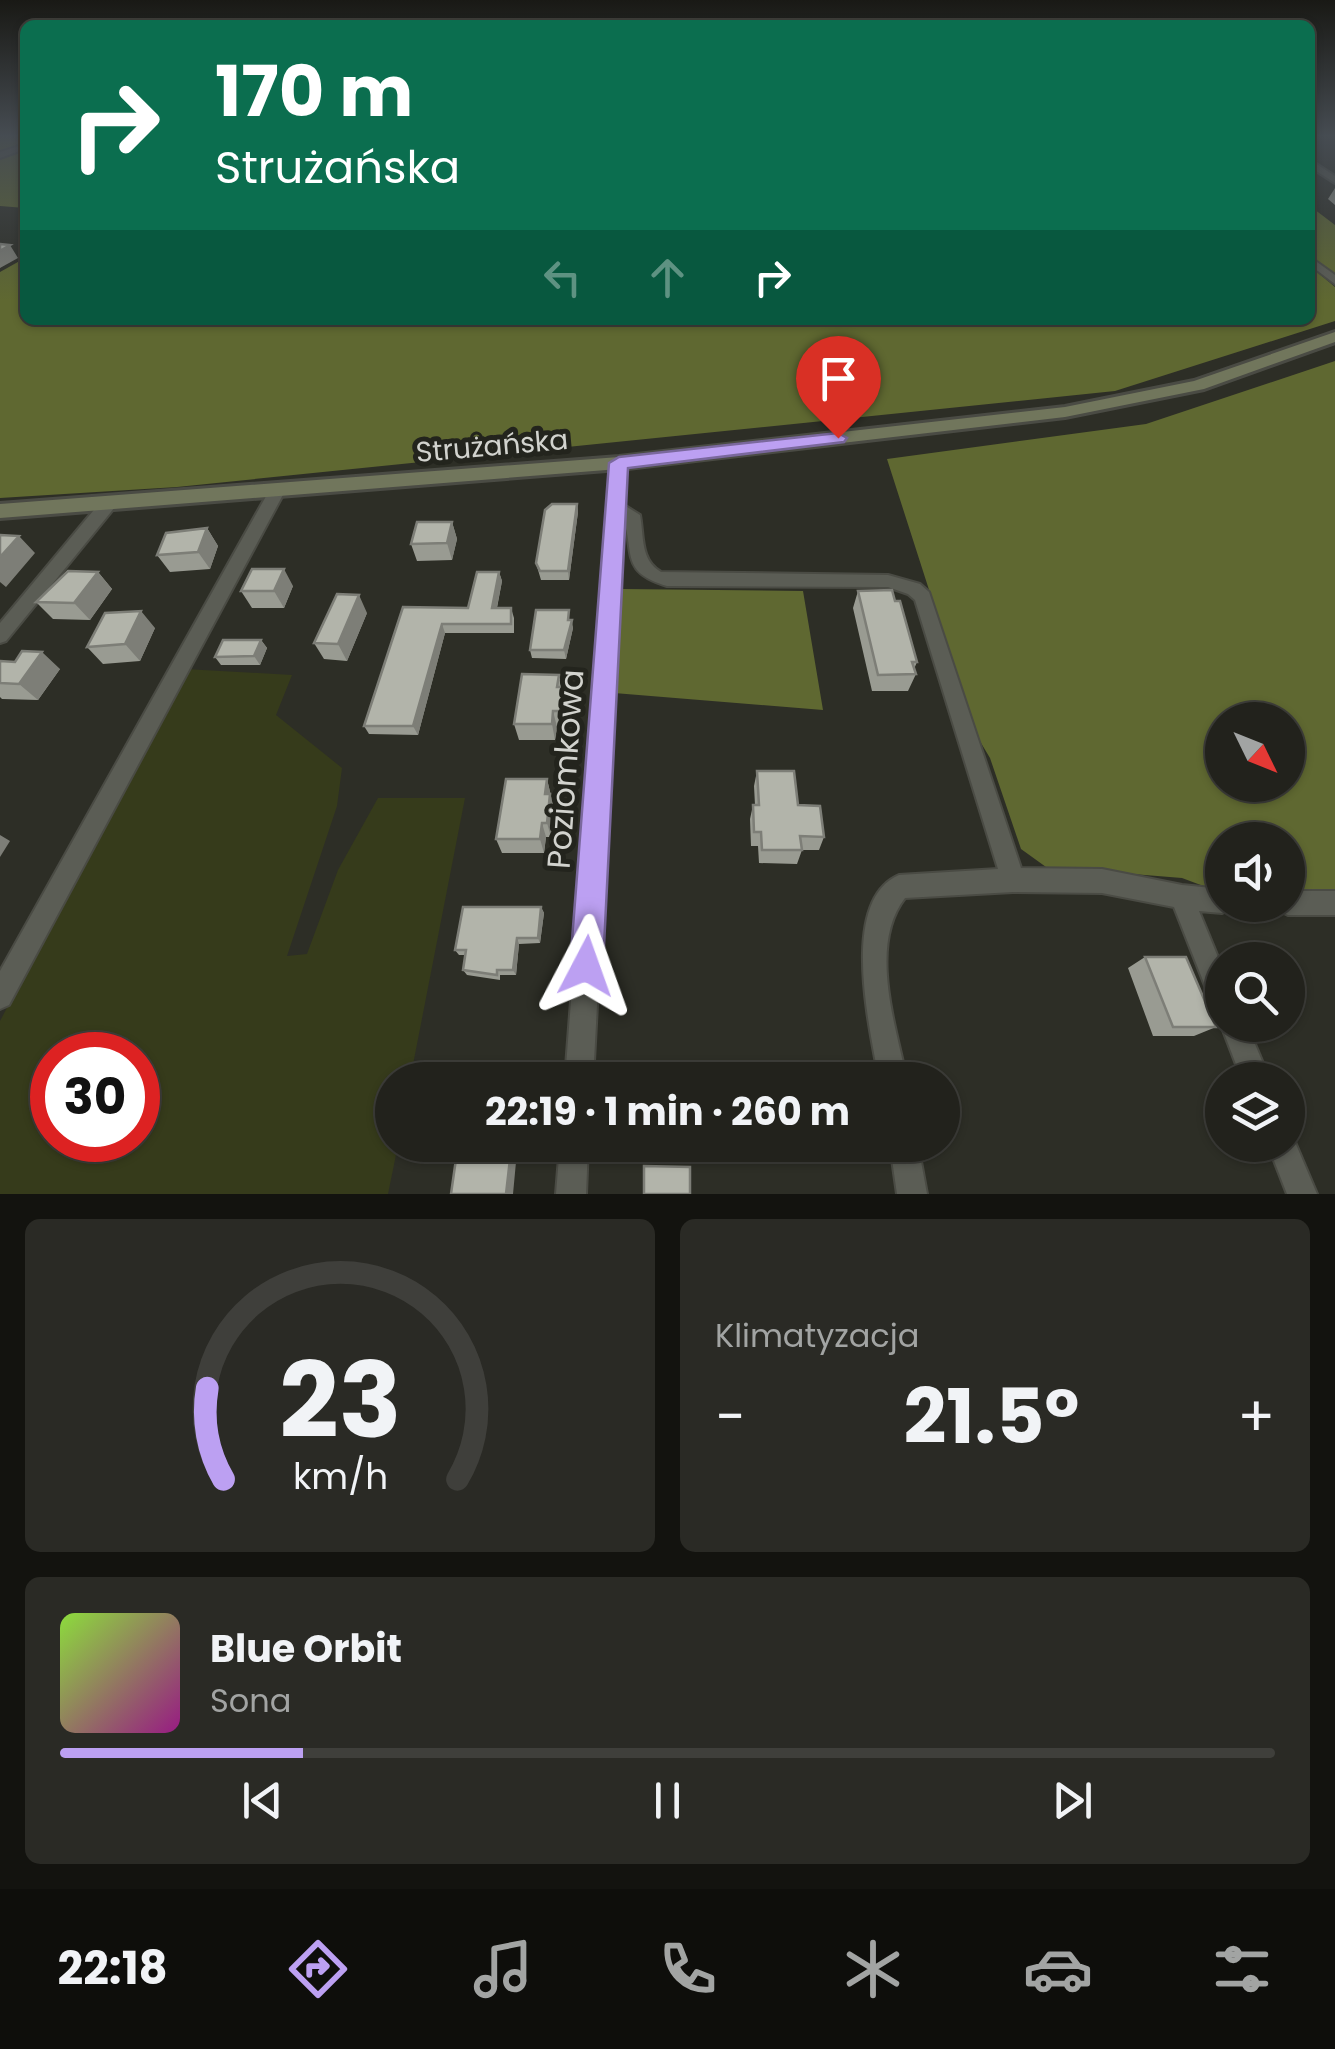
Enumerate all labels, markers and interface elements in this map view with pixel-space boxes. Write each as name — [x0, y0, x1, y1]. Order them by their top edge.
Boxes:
text: 170 m — [215, 42, 413, 141]
icon: right — [50, 60, 180, 190]
text: Strużańska — [215, 136, 460, 199]
icon: left — [535, 250, 590, 305]
icon: ahead — [640, 250, 695, 305]
icon: right — [745, 250, 800, 305]
pin — [796, 336, 881, 439]
icon: arrive — [811, 351, 866, 406]
street label: Strużańska — [414, 420, 570, 472]
street label: Poziomkowa — [536, 668, 594, 870]
north arrow — [1205, 702, 1305, 802]
map controls — [1205, 702, 1305, 1162]
button: sound — [1205, 822, 1305, 922]
position arrow — [534, 914, 638, 1018]
button: search — [1205, 942, 1305, 1042]
speed limit sign: 30 — [30, 1032, 160, 1162]
button: layers — [1205, 1062, 1305, 1162]
text: 22:19 · 1 min · 260 m — [485, 1085, 850, 1138]
text: Klimatyzacja — [715, 1313, 919, 1358]
text: 23 — [279, 1328, 401, 1473]
text: 21.5° — [904, 1364, 1079, 1469]
text: − — [715, 1378, 745, 1455]
text: + — [1237, 1378, 1275, 1455]
text: km/h — [292, 1451, 388, 1502]
text: Blue Orbit — [210, 1622, 402, 1675]
text: Sona — [210, 1678, 291, 1723]
icon: previous — [235, 1773, 290, 1828]
icon: pause — [640, 1773, 695, 1828]
icon: next — [1045, 1773, 1100, 1828]
icon: directions — [283, 1934, 353, 2004]
icon: music — [468, 1934, 538, 2004]
icon: phone — [653, 1934, 723, 2004]
icon: climate — [838, 1934, 908, 2004]
icon: car — [1023, 1934, 1093, 2004]
icon: filters — [1207, 1934, 1277, 2004]
text: 22:18 — [57, 1937, 168, 2000]

